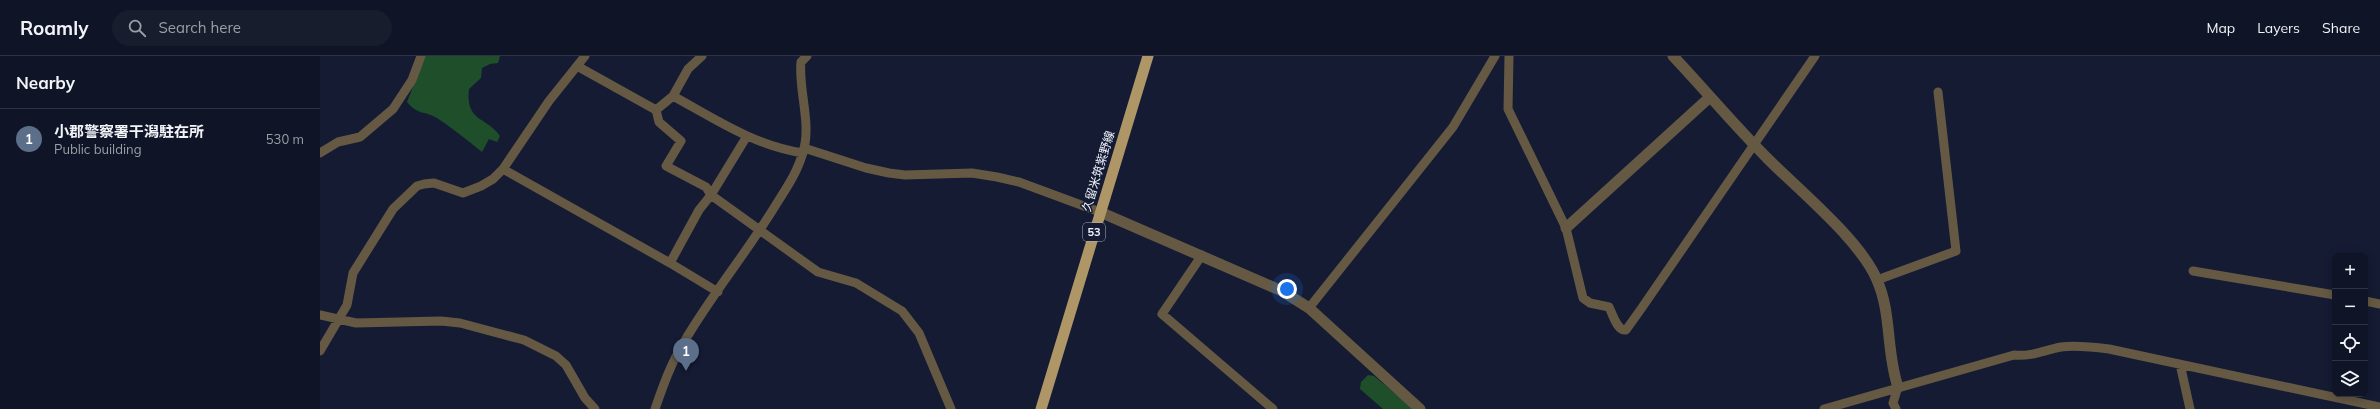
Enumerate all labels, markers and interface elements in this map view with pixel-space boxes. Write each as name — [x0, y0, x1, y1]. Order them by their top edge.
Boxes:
search box — [112, 10, 392, 46]
text: Roamly — [20, 16, 88, 40]
icon: search — [126, 17, 148, 39]
text: Search here — [158, 18, 241, 37]
text: Map — [2206, 19, 2235, 37]
text: Layers — [2257, 19, 2300, 37]
text: Share — [2322, 19, 2360, 37]
text: Nearby — [16, 72, 75, 93]
text: 小郡警察署干潟駐在所 — [54, 122, 204, 141]
street label: 久留米筑紫野線 — [1079, 129, 1117, 213]
text: 1 — [25, 131, 33, 147]
text: 530 m — [266, 131, 304, 147]
text: Public building — [54, 141, 142, 157]
road number: 53 — [1083, 223, 1105, 241]
map controls — [2332, 253, 2368, 397]
button: + — [2332, 253, 2368, 289]
your location — [1277, 279, 1297, 299]
button: − — [2332, 289, 2368, 325]
button: locate — [2332, 325, 2368, 361]
pin: 1 — [673, 338, 699, 371]
button: layers — [2332, 361, 2368, 397]

